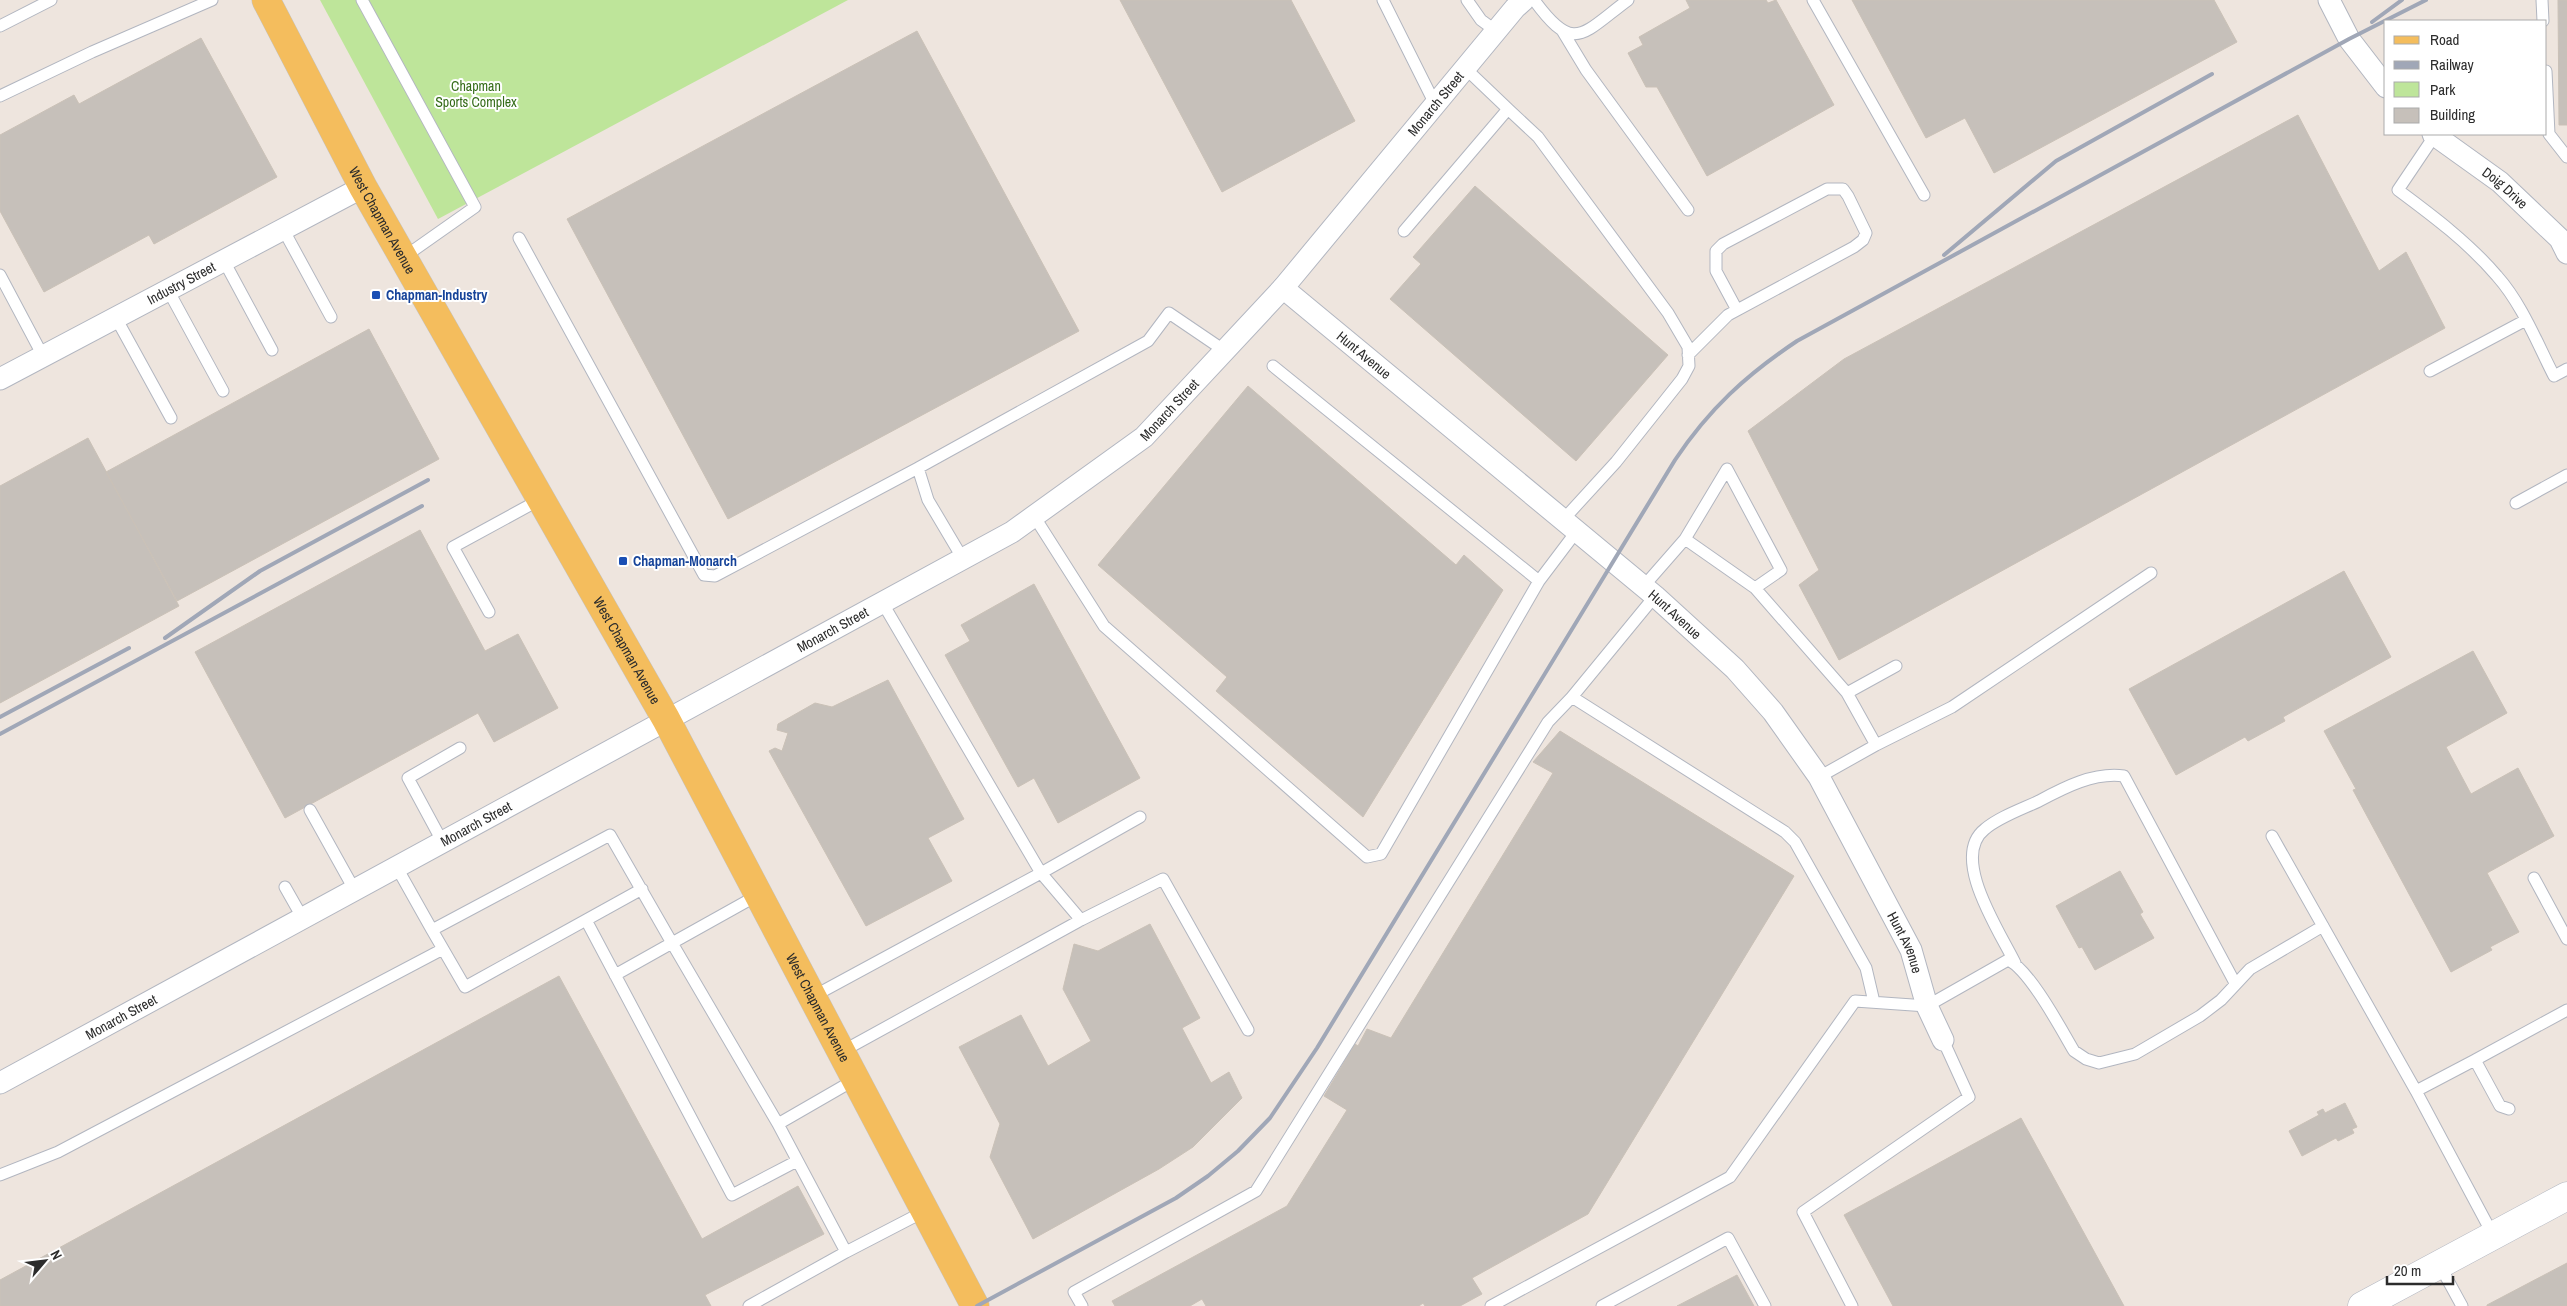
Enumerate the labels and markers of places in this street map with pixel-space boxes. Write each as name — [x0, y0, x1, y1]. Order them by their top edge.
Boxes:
place label: Chapman-Industry — [386, 286, 488, 304]
marker: Chapman-Industry — [370, 289, 382, 301]
place label: Chapman-Monarch — [633, 552, 737, 570]
marker: Chapman-Monarch — [617, 555, 629, 567]

